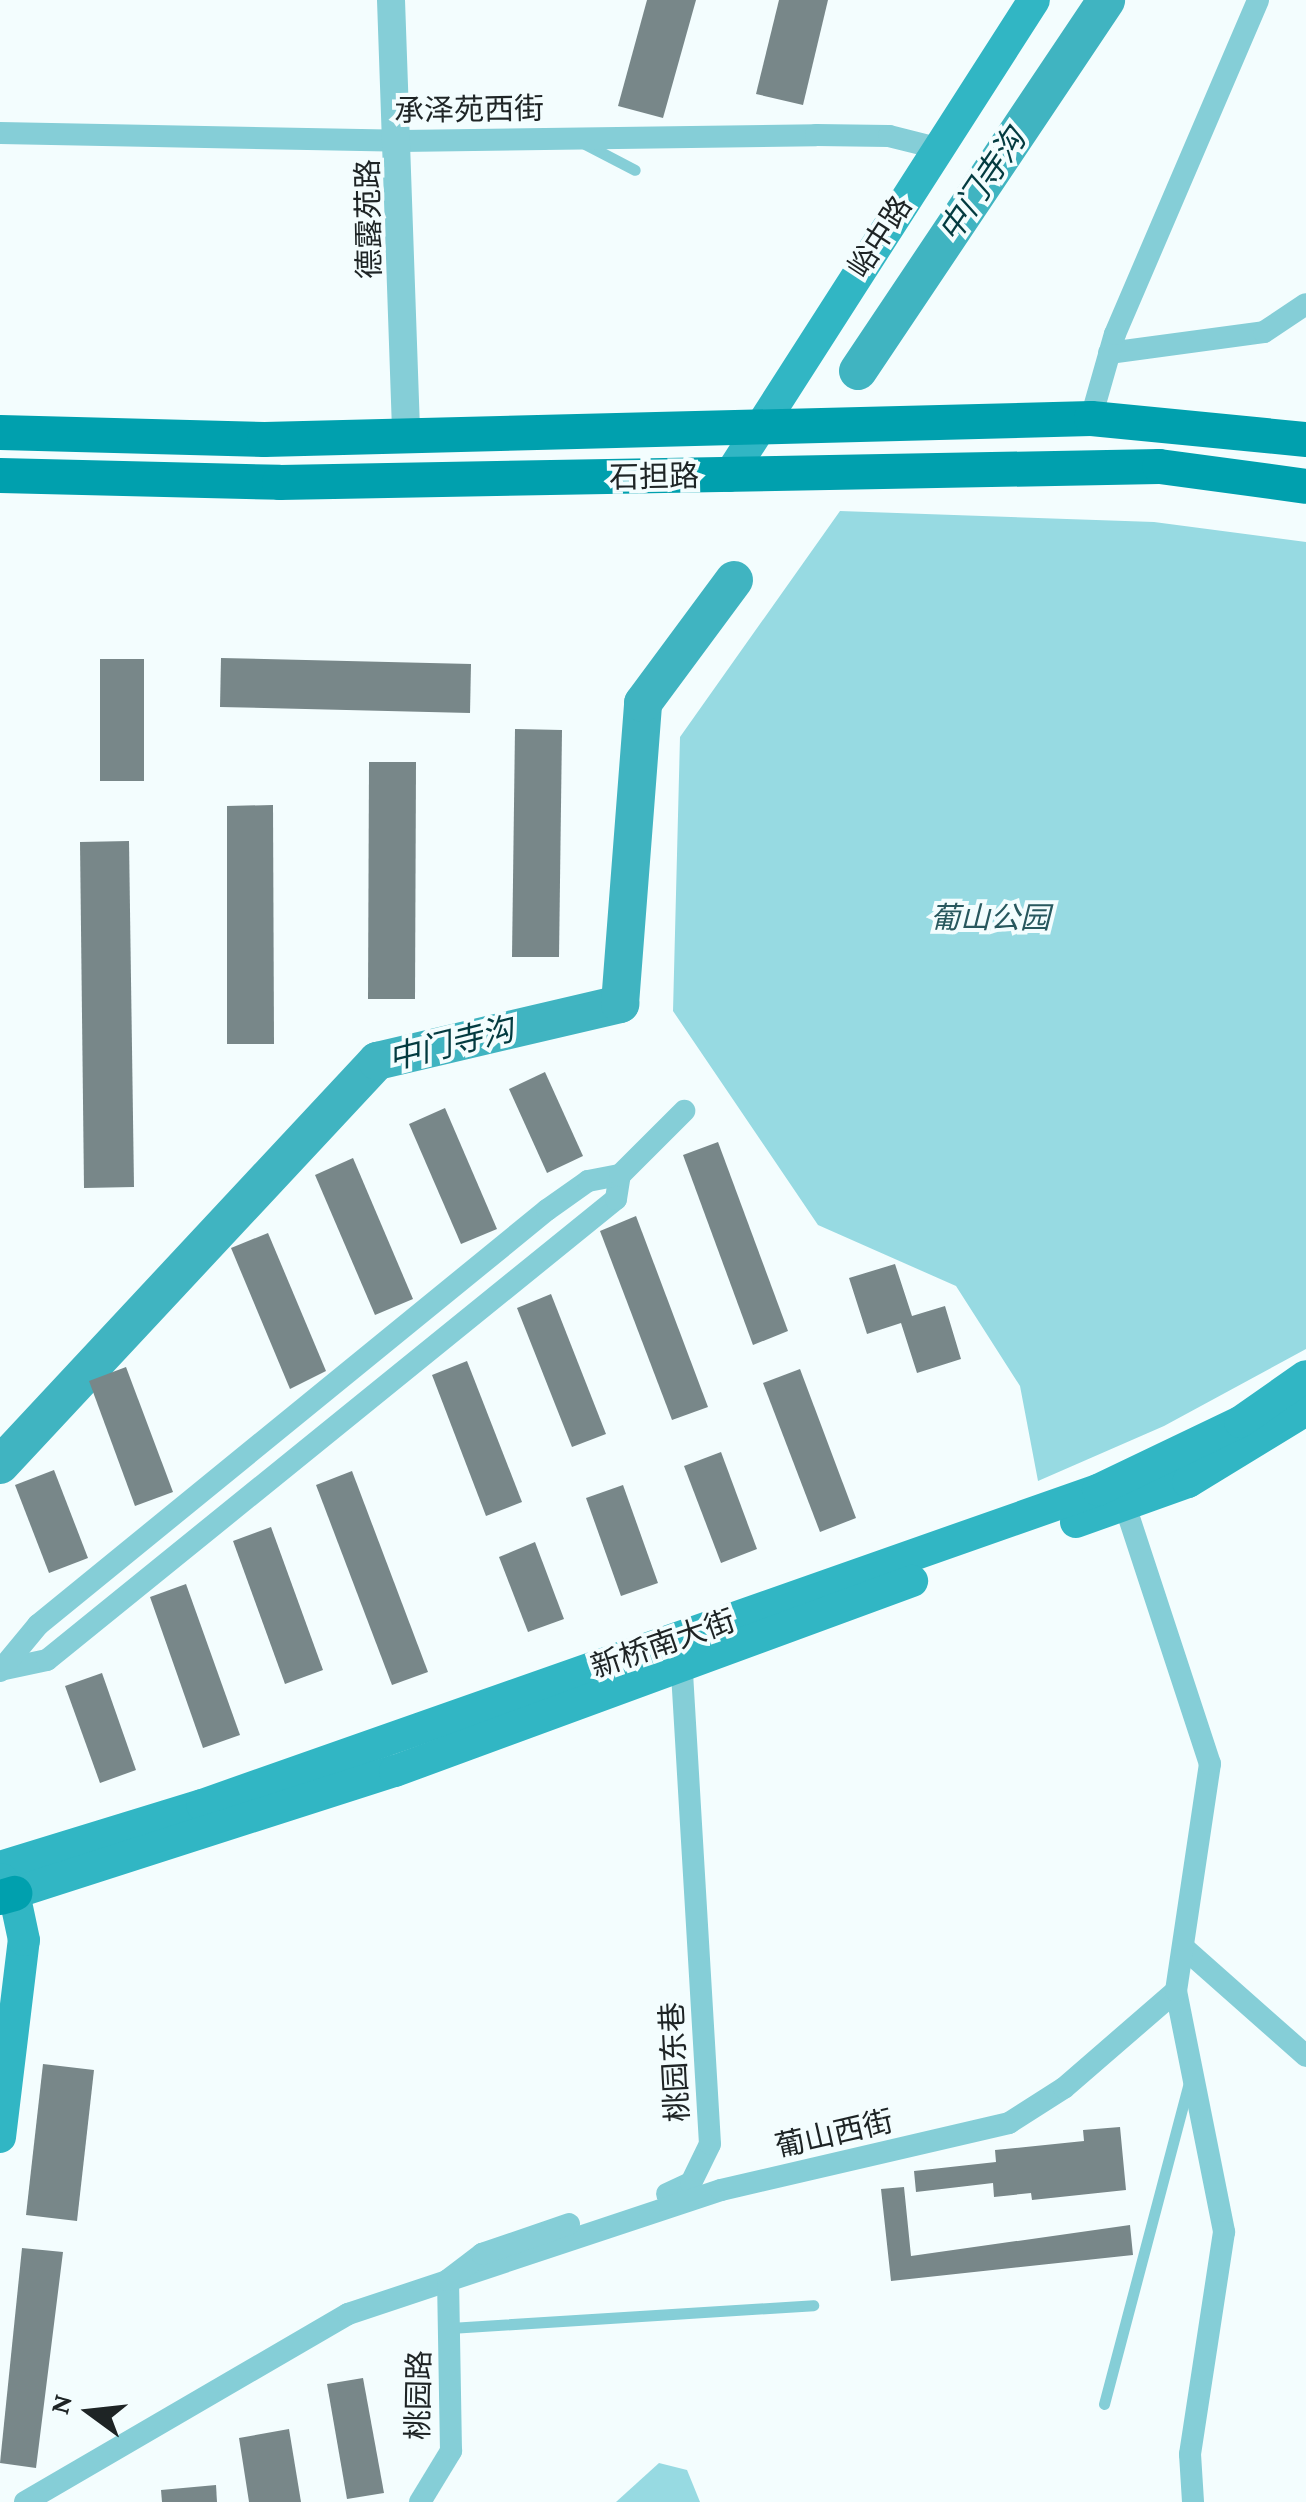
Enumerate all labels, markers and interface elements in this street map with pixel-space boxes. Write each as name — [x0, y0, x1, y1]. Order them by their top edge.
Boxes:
street label: 承泽苑西街 — [394, 91, 544, 129]
water label: 中门寺沟 — [930, 121, 1034, 249]
street label: 德露苑路 — [350, 159, 388, 279]
street label: 峪中路 — [840, 189, 920, 285]
street label: 石担路 — [609, 458, 699, 496]
park label: 葡山公园 — [930, 900, 1050, 936]
water label: 中门寺沟 — [384, 1010, 518, 1078]
street label: 新桥南大街 — [586, 1603, 740, 1685]
street label: 桃园东巷 — [654, 2001, 696, 2123]
street label: 葡山西街 — [771, 2103, 897, 2165]
street label: 桃园路 — [400, 2350, 438, 2440]
north arrow — [40, 2362, 140, 2462]
text: N — [43, 2391, 78, 2417]

